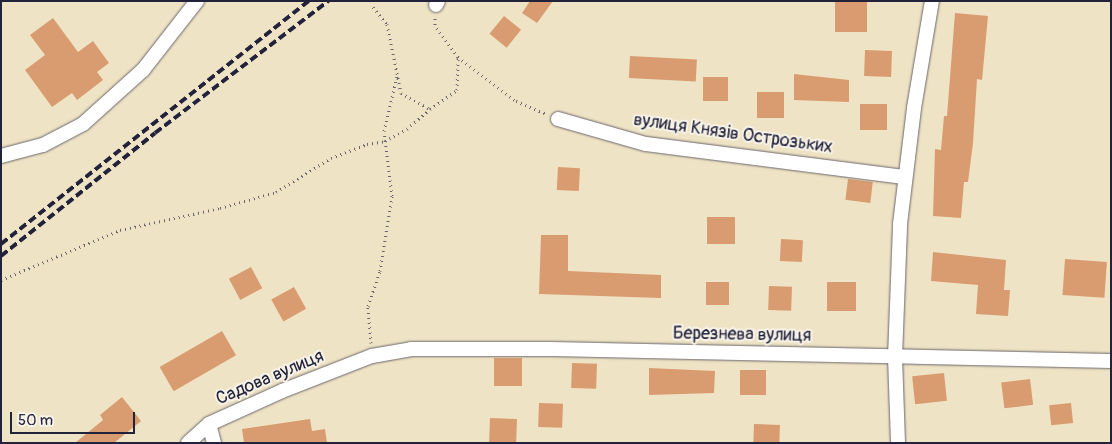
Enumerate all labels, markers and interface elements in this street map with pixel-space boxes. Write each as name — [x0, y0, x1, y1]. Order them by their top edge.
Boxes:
street label: вулиця Князів Острозьких — [632, 109, 834, 159]
street label: Березнева вулиця — [673, 323, 811, 347]
street label: Садова вулиця — [213, 346, 327, 410]
scale bar — [12, 402, 138, 434]
text: 50 m — [18, 411, 53, 430]

